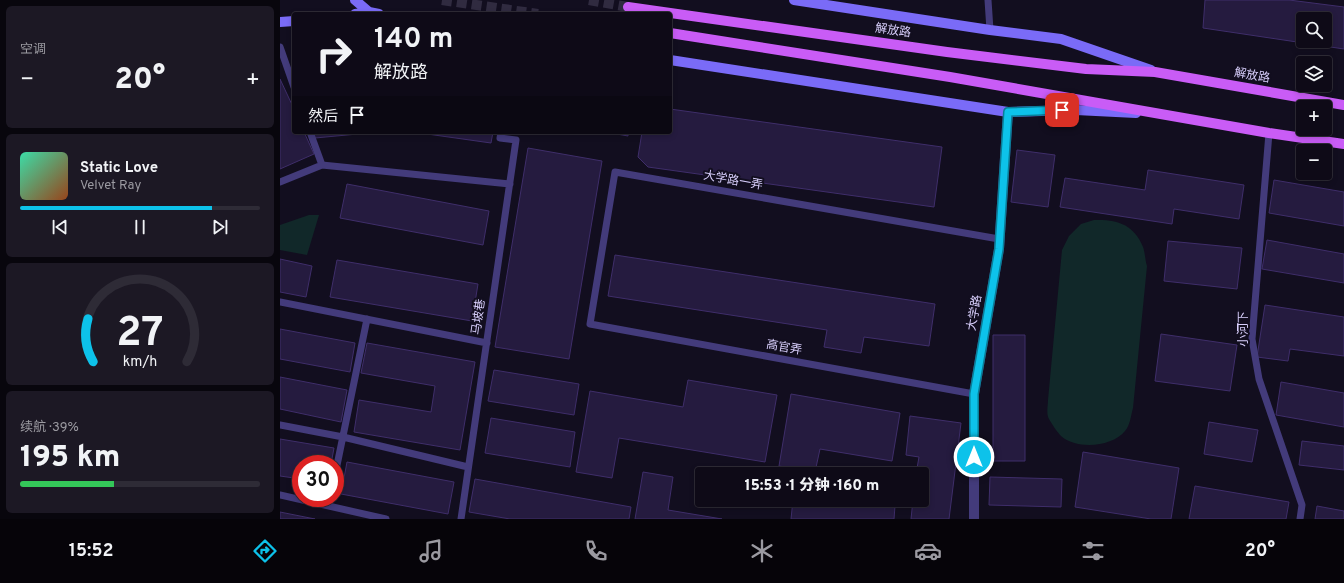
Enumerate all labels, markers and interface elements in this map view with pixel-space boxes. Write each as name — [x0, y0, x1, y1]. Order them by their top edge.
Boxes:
map controls — [1296, 12, 1332, 180]
button: search — [1296, 12, 1332, 48]
street label: 解放路 — [874, 21, 912, 41]
text: 140 m — [374, 22, 453, 58]
icon: right — [308, 28, 360, 80]
text: 空调 — [20, 42, 46, 58]
button: layers — [1296, 56, 1332, 92]
text: 20° — [115, 62, 165, 99]
text: 解放路 — [374, 62, 428, 85]
street label: 解放路 — [1233, 65, 1271, 87]
text: − — [20, 67, 34, 94]
text: + — [246, 67, 260, 94]
pin — [1045, 93, 1079, 127]
icon: arrive — [1051, 99, 1073, 121]
button: + — [1296, 100, 1332, 136]
icon: arrive — [346, 104, 368, 126]
text: 然后 — [308, 108, 338, 127]
button: − — [1296, 144, 1332, 180]
text: Static Love — [80, 159, 158, 178]
street label: 大学路一弄 — [702, 168, 764, 194]
text: Velvet Ray — [80, 178, 141, 194]
icon: previous — [49, 216, 71, 238]
icon: pause — [129, 216, 151, 238]
icon: next — [209, 216, 231, 238]
street label: 大学路 — [964, 294, 986, 332]
street label: 马坡巷 — [469, 298, 489, 336]
text: 27 — [116, 307, 164, 360]
street label: 小河下 — [1236, 311, 1252, 347]
street label: 高官弄 — [765, 337, 803, 359]
text: km/h — [123, 352, 157, 370]
text: 续航 · 39% — [20, 420, 79, 436]
position arrow — [953, 436, 995, 478]
text: 195 km — [20, 440, 120, 477]
speed limit sign: 30 — [292, 455, 344, 507]
text: 15:53 · 1 分钟 · 160 m — [745, 477, 879, 496]
icon: directions — [251, 537, 279, 565]
icon: music — [417, 537, 445, 565]
icon: phone — [582, 537, 610, 565]
icon: climate — [748, 537, 776, 565]
icon: car — [914, 537, 942, 565]
icon: filters — [1079, 537, 1107, 565]
text: 15:52 — [69, 540, 113, 563]
text: 20° — [1245, 540, 1275, 563]

